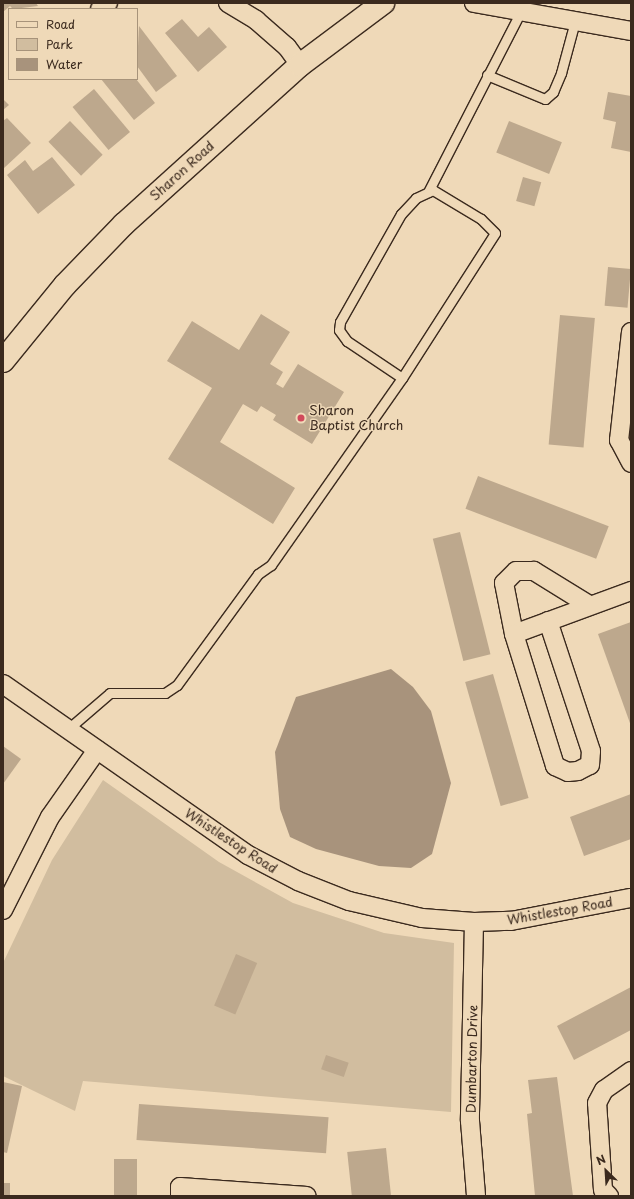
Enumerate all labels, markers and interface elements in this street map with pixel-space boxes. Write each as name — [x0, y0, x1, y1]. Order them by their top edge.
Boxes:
legend — [8, 8, 138, 80]
text: Road — [46, 15, 75, 33]
text: Park — [46, 35, 73, 53]
text: Water — [46, 55, 82, 73]
street label: Sharon Road — [147, 138, 217, 204]
place label: Sharon Baptist Church — [309, 403, 404, 434]
marker: Sharon Baptist Church — [296, 413, 306, 423]
street label: Whistlestop Road — [182, 805, 280, 877]
street label: Whistlestop Road — [506, 894, 614, 928]
street label: Dumbarton Drive — [463, 1004, 481, 1114]
text: N — [593, 1150, 608, 1169]
north arrow — [586, 1151, 626, 1191]

